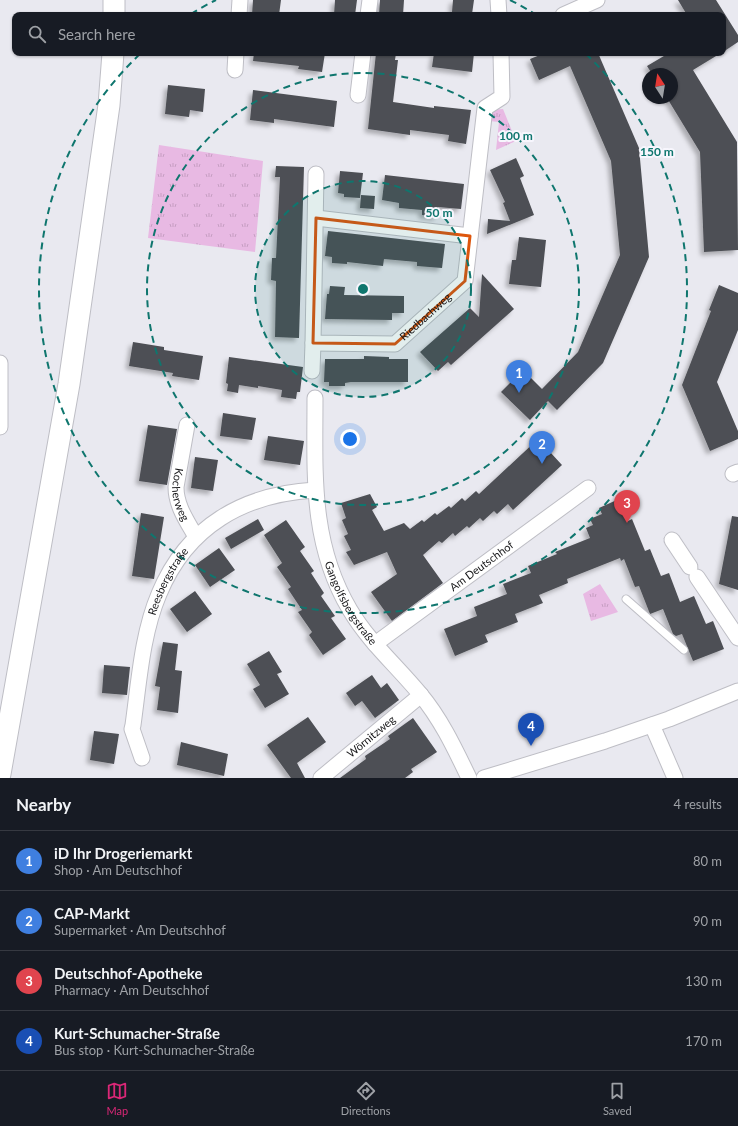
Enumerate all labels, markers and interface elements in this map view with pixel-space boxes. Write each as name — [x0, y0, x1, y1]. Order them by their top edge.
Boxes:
search box — [12, 12, 726, 56]
icon: search — [26, 23, 48, 45]
text: Search here — [58, 25, 135, 43]
north arrow — [642, 68, 678, 104]
text: 100 m — [499, 128, 533, 143]
text: 150 m — [640, 144, 674, 159]
text: 50 m — [426, 205, 452, 220]
centre of rings — [356, 282, 370, 296]
street label: Riedbachweg — [397, 290, 454, 343]
pin: 1 — [506, 360, 532, 393]
your location — [340, 429, 360, 449]
pin: 2 — [529, 431, 555, 464]
street label: Kocherweg — [170, 467, 193, 523]
pin: 3 — [614, 490, 640, 523]
street label: Am Deutschhof — [447, 538, 516, 593]
street label: Reesbergstraße — [145, 544, 191, 617]
street label: Gangolfsbergstraße — [323, 559, 380, 647]
street label: Wörnitzweg — [344, 712, 398, 760]
pin: 4 — [518, 713, 544, 746]
text: Nearby — [16, 794, 71, 815]
text: 4 results — [674, 796, 722, 812]
text: iD Ihr Drogeriemarkt — [54, 844, 192, 862]
text: 1 — [25, 853, 33, 869]
text: 80 m — [693, 853, 722, 869]
text: Shop · Am Deutschhof — [54, 862, 182, 878]
text: CAP-Markt — [54, 904, 130, 922]
text: 2 — [25, 913, 33, 929]
text: 90 m — [693, 913, 722, 929]
text: Supermarket · Am Deutschhof — [54, 922, 226, 938]
text: Deutschhof-Apotheke — [54, 964, 202, 982]
text: 3 — [25, 973, 33, 989]
text: 130 m — [685, 973, 722, 989]
text: Pharmacy · Am Deutschhof — [54, 982, 209, 998]
text: Kurt-Schumacher-Straße — [54, 1024, 220, 1042]
text: 4 — [25, 1033, 33, 1049]
text: 170 m — [685, 1033, 722, 1049]
text: Bus stop · Kurt-Schumacher-Straße — [54, 1042, 255, 1058]
tab: Map — [106, 1080, 128, 1117]
tab: Directions — [341, 1080, 390, 1117]
tab: Saved — [603, 1080, 632, 1117]

